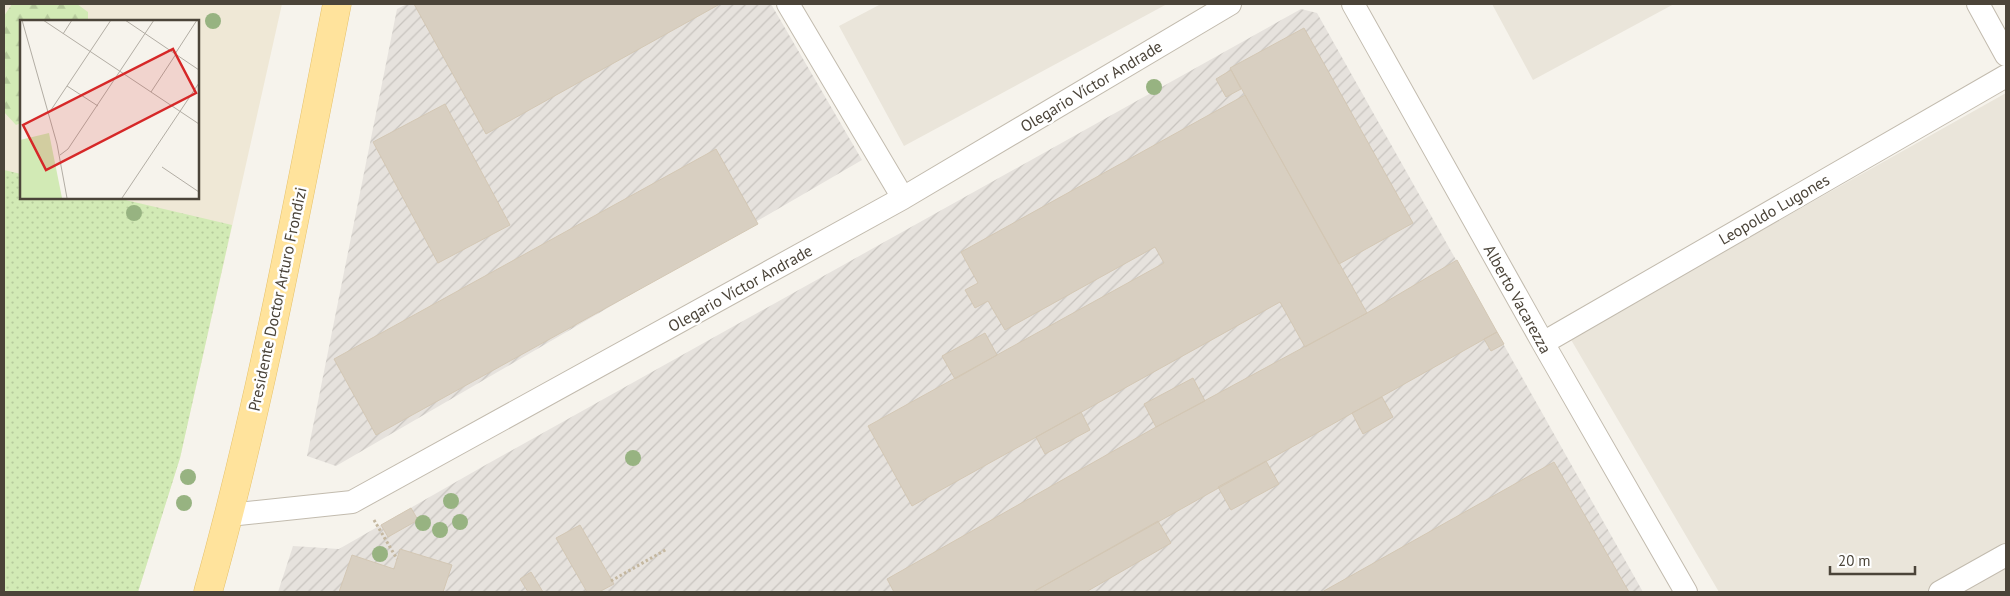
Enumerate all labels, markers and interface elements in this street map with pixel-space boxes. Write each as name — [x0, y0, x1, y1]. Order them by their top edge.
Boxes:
inset map — [20, 20, 199, 199]
street label: Olegario Víctor Andrade — [1016, 36, 1166, 136]
street label: Leopoldo Lugones — [1715, 169, 1833, 249]
street label: Presidente Doctor Arturo Frondizi — [243, 185, 311, 413]
street label: Olegario Víctor Andrade — [664, 240, 816, 336]
street label: Alberto Vacarezza — [1480, 241, 1556, 357]
scale bar — [1830, 544, 1915, 576]
text: 20 m — [1838, 551, 1871, 570]

